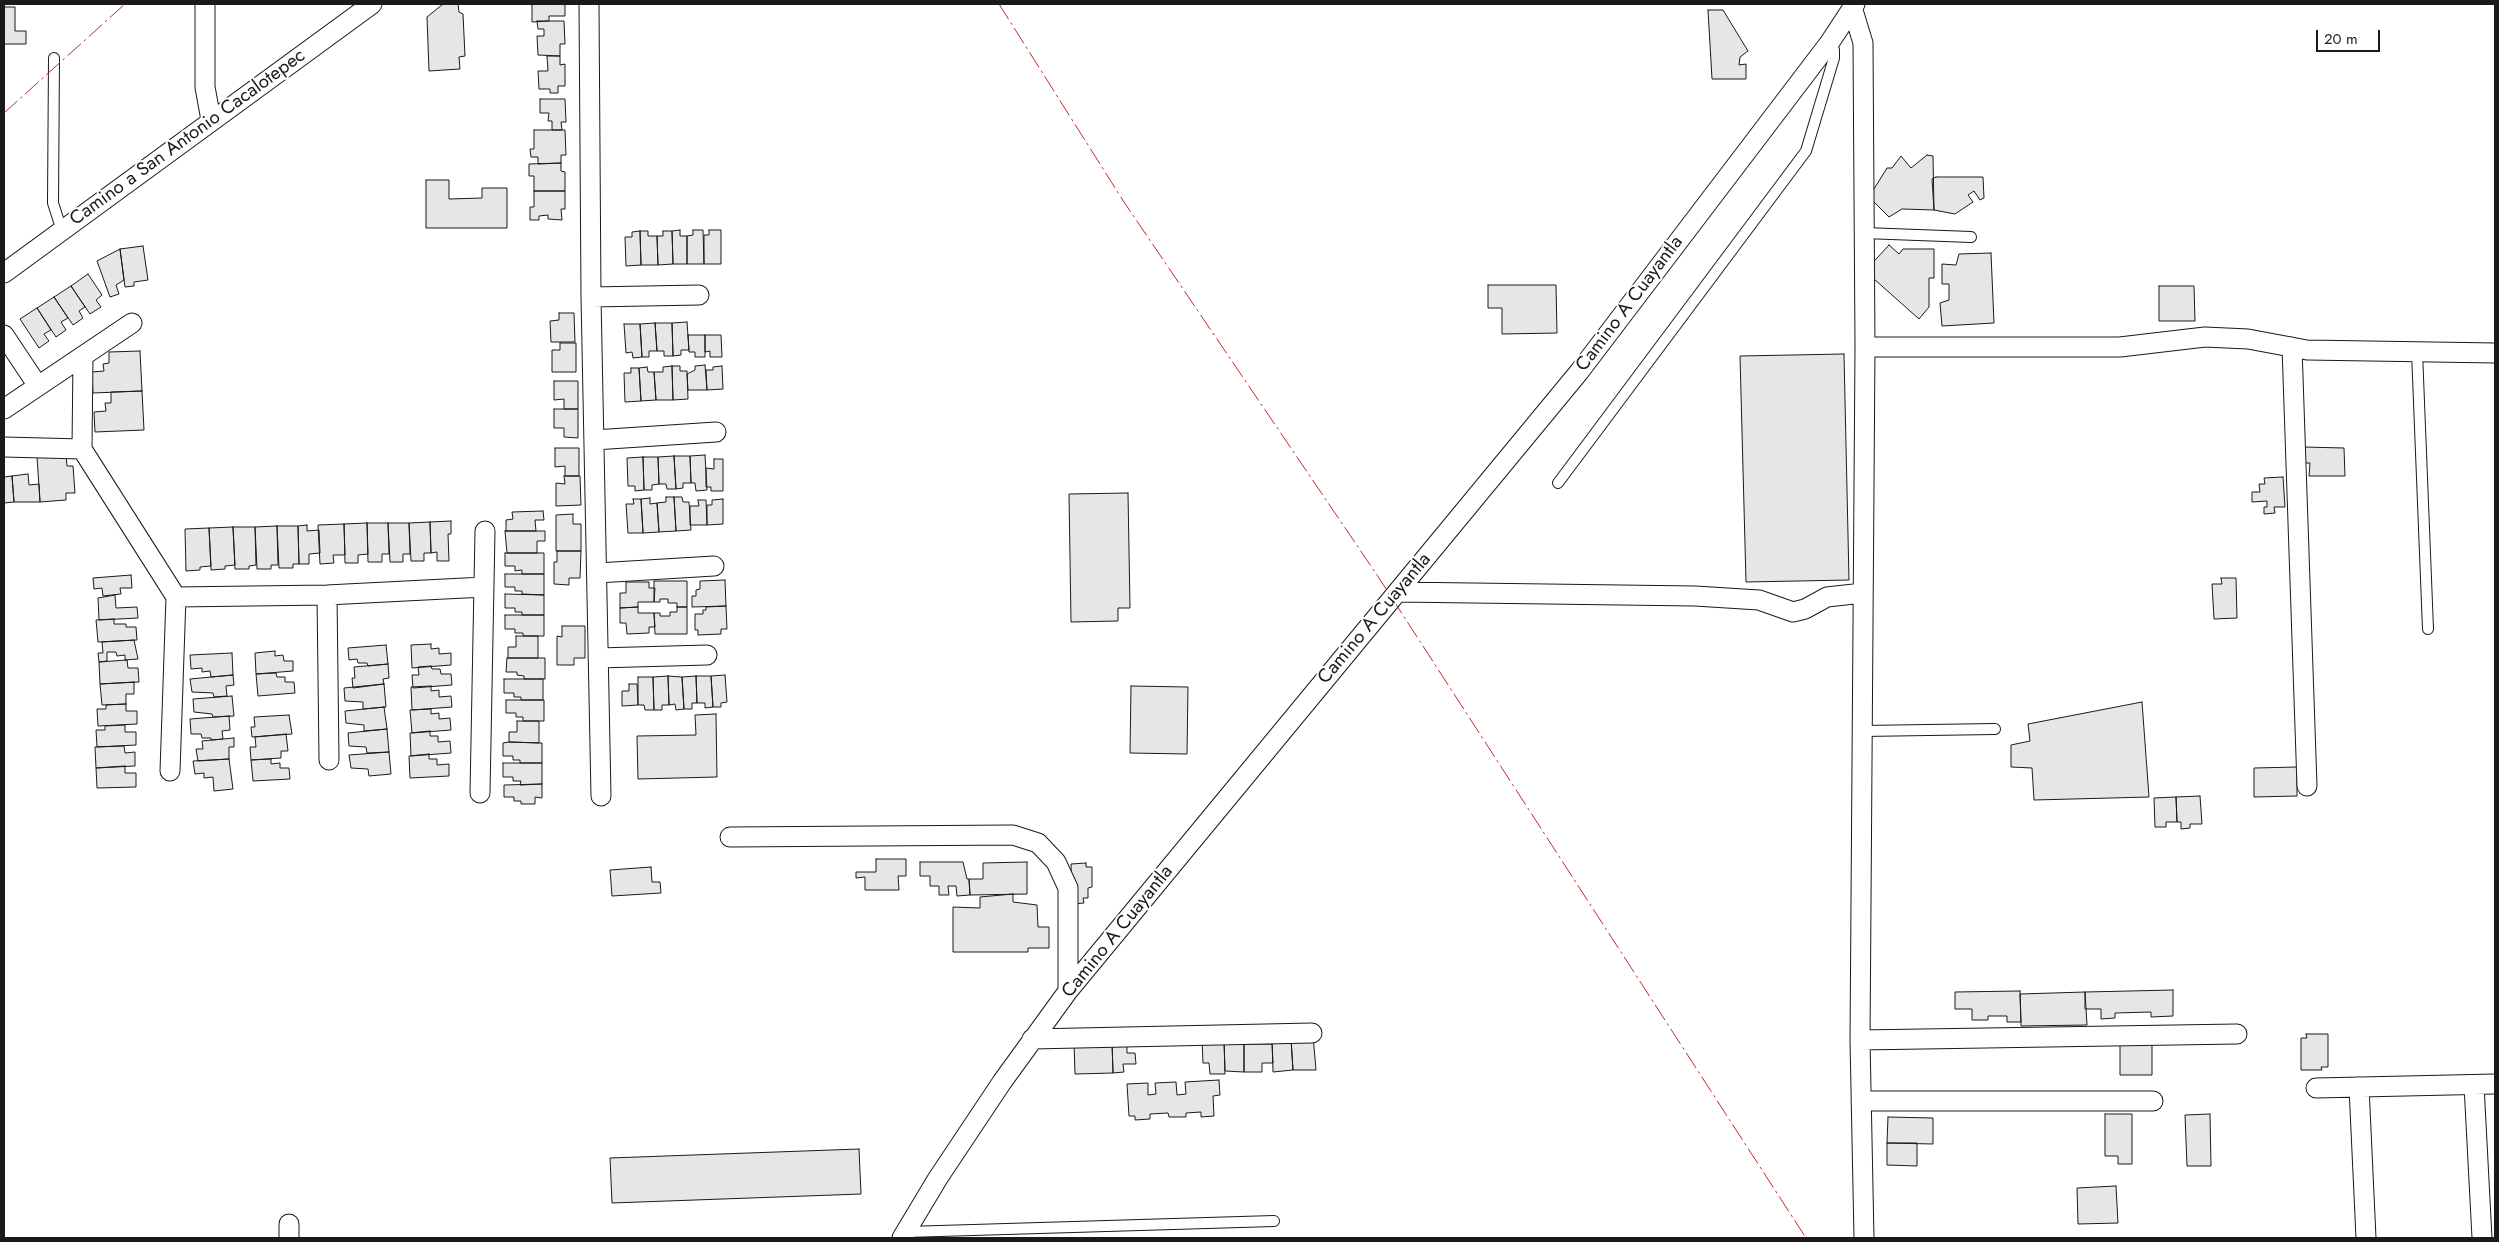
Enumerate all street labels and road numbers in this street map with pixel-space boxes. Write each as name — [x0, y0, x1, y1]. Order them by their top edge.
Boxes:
street label: Camino a San Antonio Cacalotepec — [66, 45, 310, 231]
street label: Camino A Cuayantla — [1572, 232, 1688, 376]
street label: Camino A Cuayantla — [1314, 549, 1436, 689]
street label: Camino A Cuayantla — [1058, 861, 1178, 1003]

